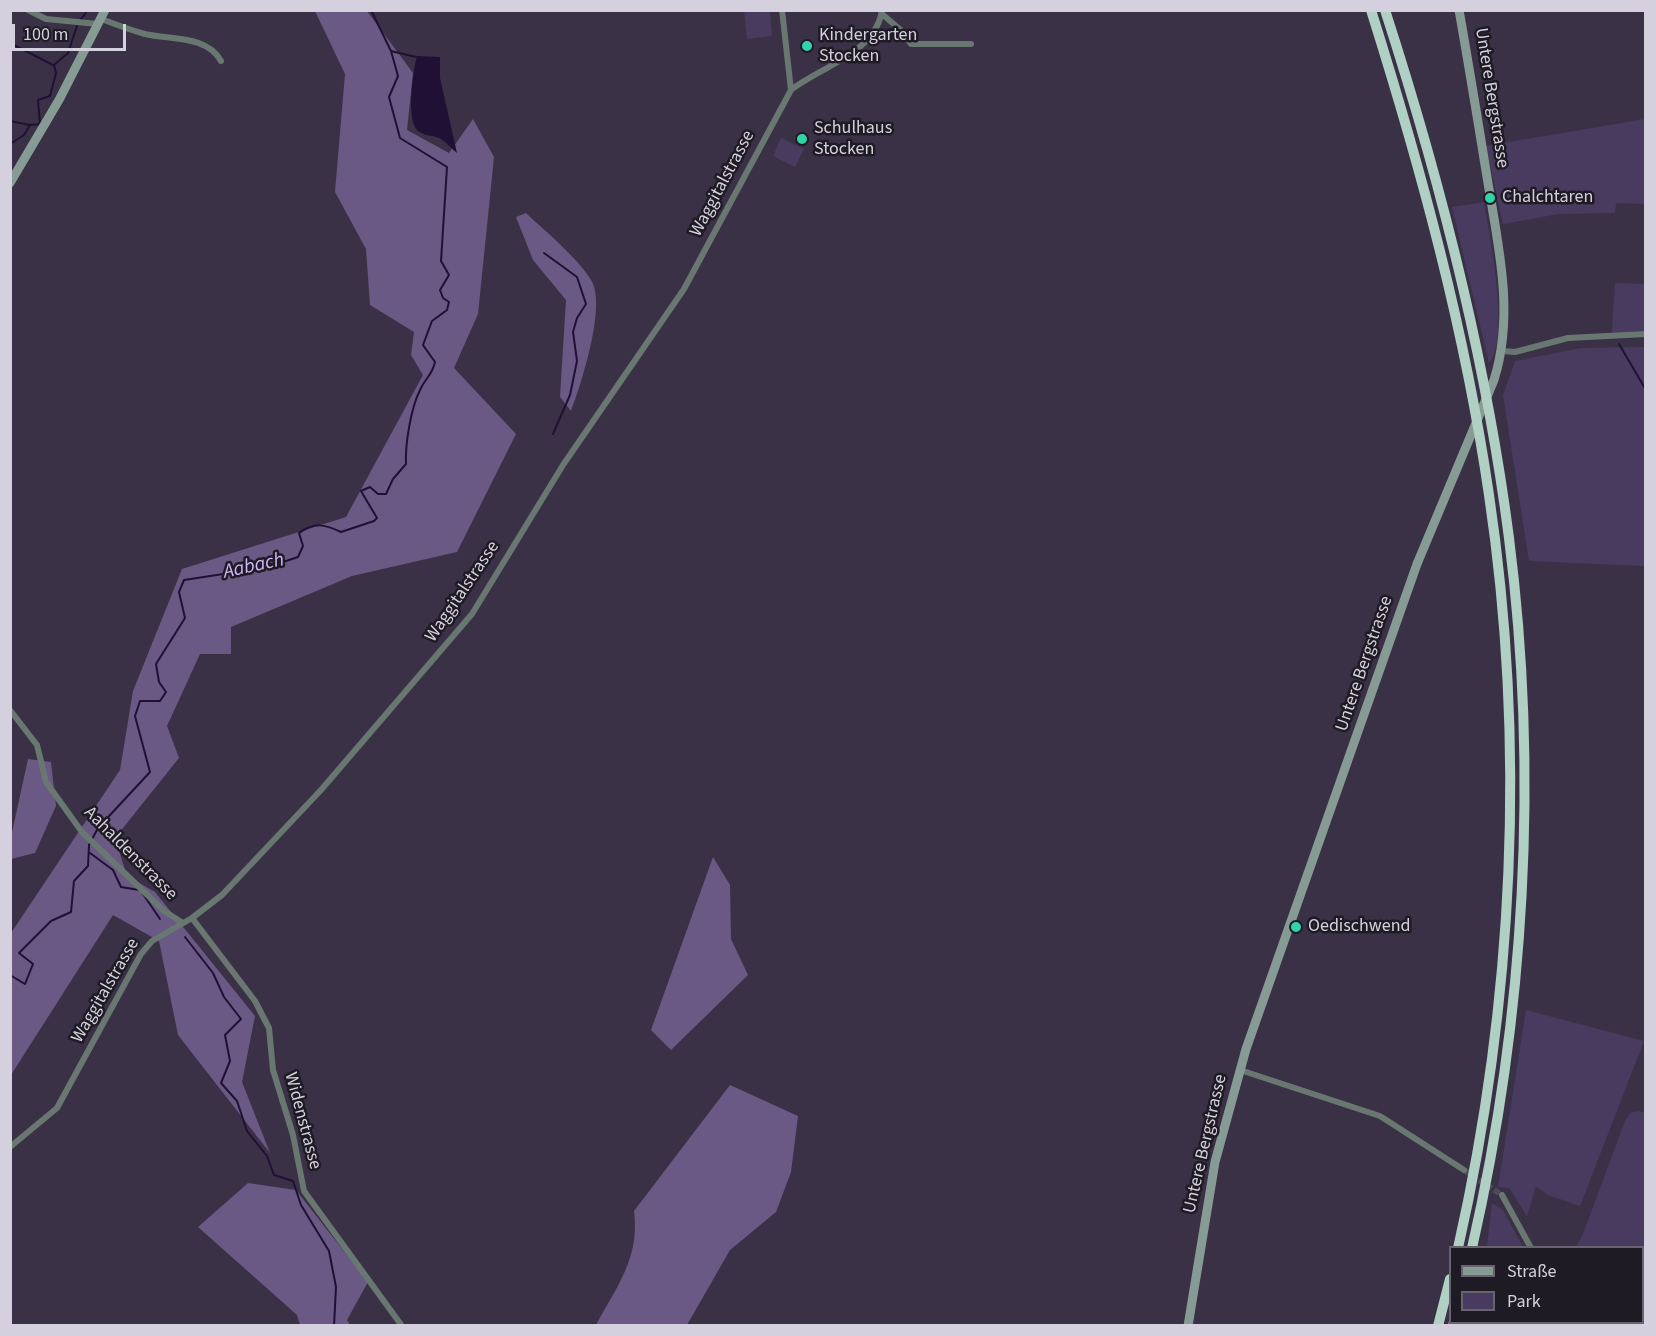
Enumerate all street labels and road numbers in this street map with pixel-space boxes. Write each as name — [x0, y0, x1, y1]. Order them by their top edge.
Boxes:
street label: Untere Bergstrasse — [1469, 26, 1513, 170]
street label: Waggitalstrasse — [686, 127, 760, 241]
street label: Waggitalstrasse — [421, 537, 505, 647]
street label: Untere Bergstrasse — [1332, 594, 1398, 734]
street label: Aahaldenstrasse — [79, 803, 181, 905]
street label: Waggitalstrasse — [67, 935, 145, 1047]
street label: Widenstrasse — [279, 1070, 325, 1172]
street label: Untere Bergstrasse — [1180, 1073, 1232, 1215]

